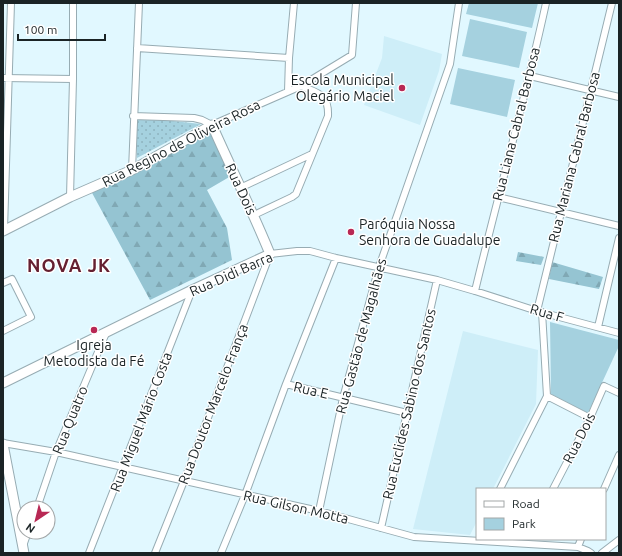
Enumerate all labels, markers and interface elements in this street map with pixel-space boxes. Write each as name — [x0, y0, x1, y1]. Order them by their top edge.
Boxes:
scale bar — [18, 16, 105, 42]
text: 100 m — [24, 23, 57, 36]
street label: Rua Liana Cabral Barbosa — [489, 46, 543, 202]
street label: Rua Mariana Cabral Barbosa — [545, 70, 603, 244]
place label: Escola Municipal Olegário Maciel — [291, 72, 394, 104]
marker: Escola Municipal Olegário Maciel — [397, 83, 407, 93]
street label: Rua Regino de Oliveira Rosa — [99, 96, 263, 190]
street label: Rua Dois — [222, 161, 260, 217]
place label: Paróquia Nossa Senhora de Guadalupe — [359, 216, 501, 248]
marker: Paróquia Nossa Senhora de Guadalupe — [346, 227, 356, 237]
street label: Rua Didi Barra — [187, 249, 275, 299]
district label: NOVA JK — [27, 255, 111, 275]
street label: Rua Gastão de Magalhães — [333, 257, 389, 415]
street label: Rua F — [528, 301, 566, 325]
street label: Rua Euclides Sabino dos Santos — [379, 307, 439, 501]
street label: Rua Doutor Marcelo França — [175, 322, 251, 486]
marker: Igreja Metodista da Fé — [89, 325, 99, 335]
place label: Igreja Metodista da Fé — [44, 337, 144, 369]
street label: Rua Miguel Mário Costa — [107, 350, 175, 494]
street label: Rua E — [292, 378, 330, 402]
street label: Rua Quatro — [49, 384, 91, 456]
street label: Rua Dois — [559, 410, 599, 466]
street label: Rua Gilson Motta — [242, 487, 350, 527]
legend — [476, 488, 606, 540]
text: Road — [512, 497, 540, 510]
north arrow — [16, 500, 56, 540]
text: Park — [512, 517, 536, 530]
text: N — [23, 521, 37, 535]

